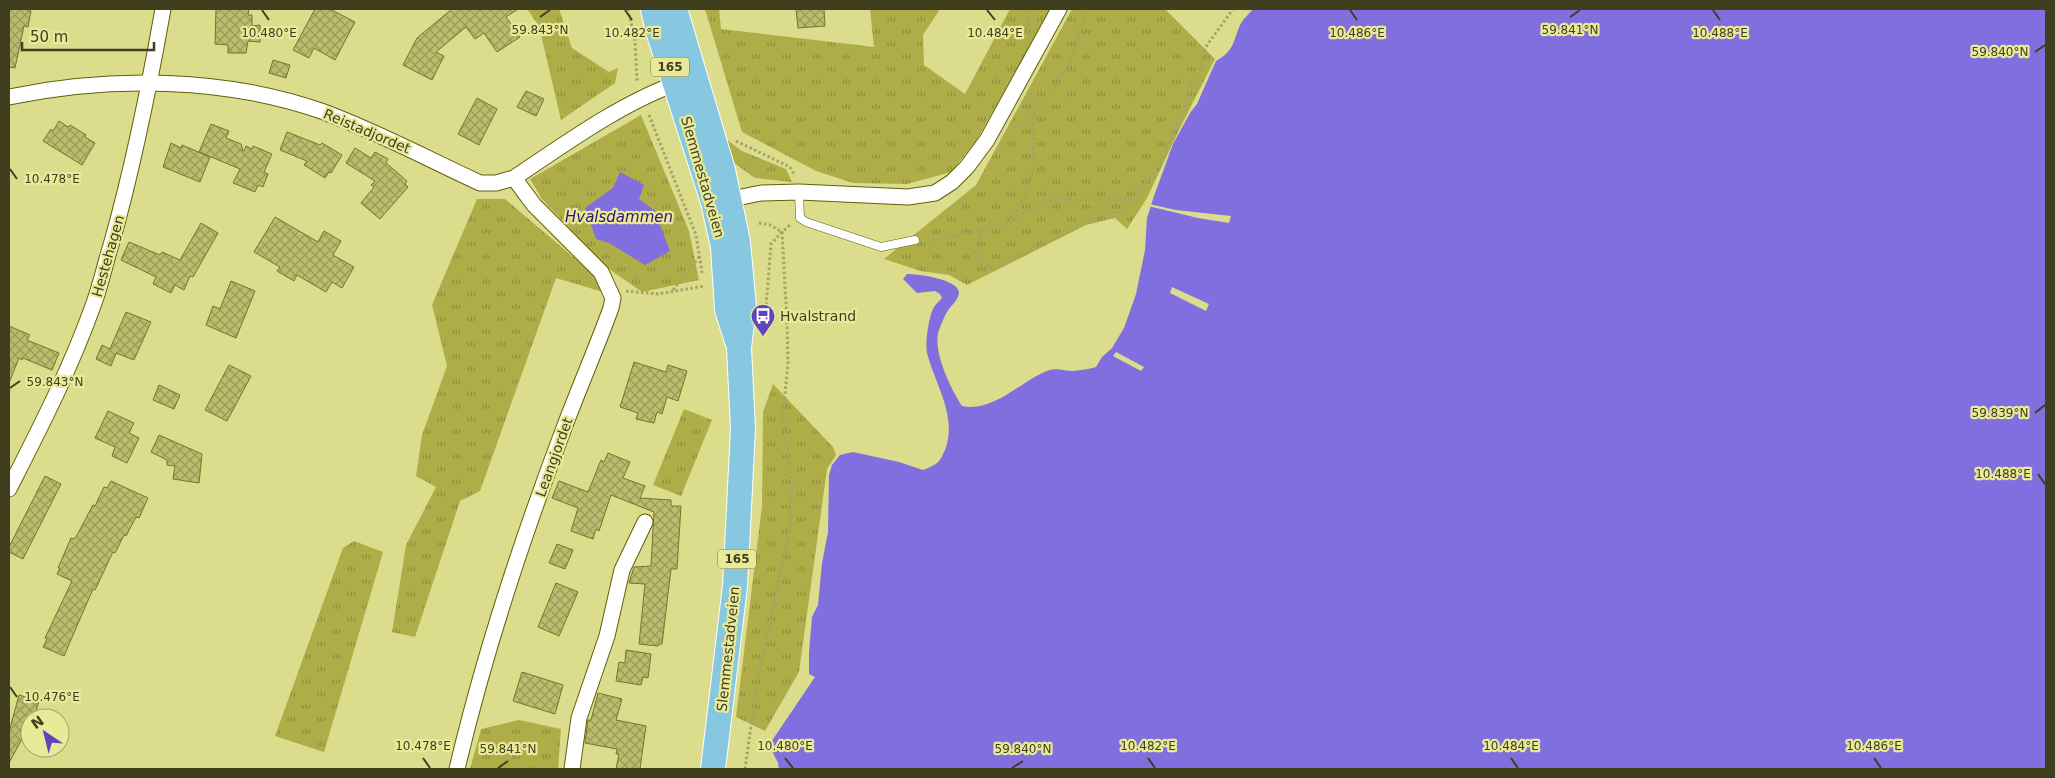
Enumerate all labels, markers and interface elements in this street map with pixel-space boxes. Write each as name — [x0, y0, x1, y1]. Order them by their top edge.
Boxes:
scale bar — [22, 20, 155, 52]
text: 59.843°N — [512, 23, 568, 37]
text: 59.841°N — [1542, 23, 1598, 37]
text: 10.480°E — [241, 26, 297, 40]
text: 10.482°E — [604, 26, 660, 40]
text: 10.484°E — [967, 26, 1023, 40]
text: 10.486°E — [1329, 26, 1385, 40]
text: 10.488°E — [1692, 26, 1748, 40]
text: 50 m — [30, 28, 68, 46]
text: 59.840°N — [1972, 45, 2028, 59]
road number: 165 — [651, 58, 689, 76]
street label: Reistadjordet — [321, 106, 413, 157]
street label: Slemmestadveien — [678, 114, 728, 240]
text: 10.478°E — [24, 172, 80, 186]
water label: Hvalsdammen — [565, 208, 673, 226]
street label: Hestehagen — [89, 213, 127, 299]
bus stop icon: Hvalstrand — [750, 303, 776, 337]
place label: Hvalstrand — [780, 308, 856, 324]
text: 59.843°N — [27, 375, 83, 389]
text: 59.839°N — [1972, 406, 2028, 420]
street label: Leangjordet — [532, 415, 576, 499]
text: 10.488°E — [1975, 467, 2031, 481]
road number: 165 — [718, 550, 756, 568]
street label: Slemmestadveien — [713, 586, 743, 712]
text: 10.476°E — [24, 690, 80, 704]
north arrow — [20, 708, 70, 758]
text: N — [28, 712, 47, 732]
text: 10.478°E — [395, 739, 451, 753]
text: 10.480°E — [757, 739, 813, 753]
text: 10.482°E — [1120, 739, 1176, 753]
text: 10.484°E — [1483, 739, 1539, 753]
text: 10.486°E — [1846, 739, 1902, 753]
text: 59.841°N — [480, 742, 536, 756]
text: 59.840°N — [995, 742, 1051, 756]

